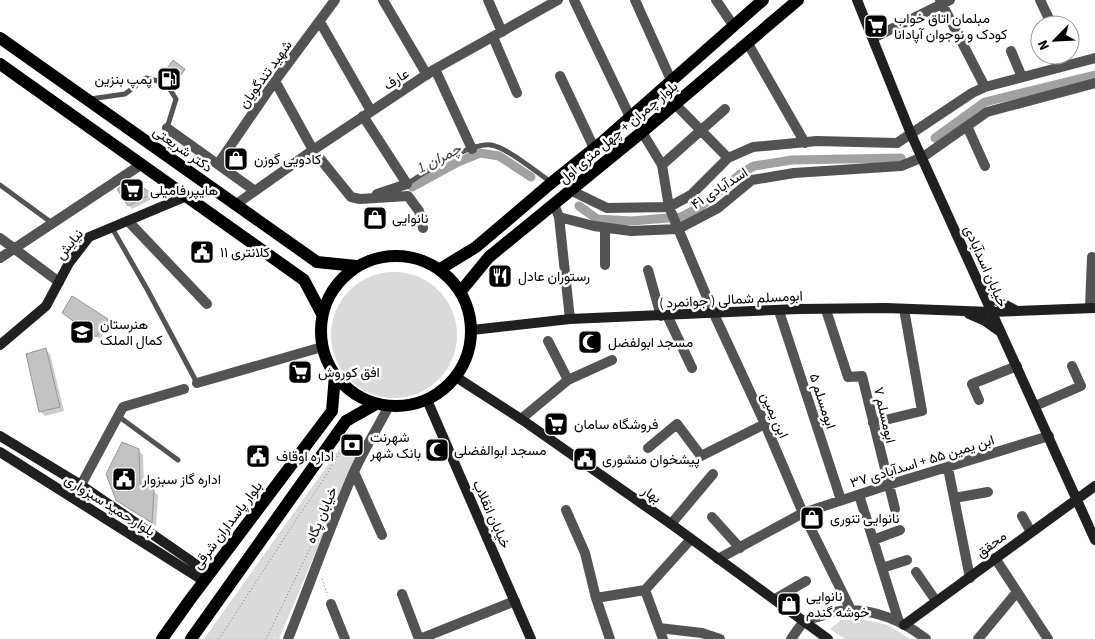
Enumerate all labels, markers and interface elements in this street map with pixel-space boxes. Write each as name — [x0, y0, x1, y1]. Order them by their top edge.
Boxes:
place label: مبلمان اتاق خواب کودک و نوجوان آپادانا — [894, 9, 1007, 45]
supermarket icon: مبلمان اتاق خواب کودک و نوجوان آپادانا — [863, 13, 889, 39]
north arrow — [1030, 15, 1080, 65]
street label: شهید تندگویان — [234, 36, 297, 113]
text: N — [1033, 37, 1055, 53]
street label: عارف — [380, 64, 413, 96]
fuel station icon: پمپ بنزین — [156, 66, 182, 92]
place label: پمپ بنزین — [95, 70, 152, 90]
street label: بلوار چمران + چهل متری اول — [555, 77, 683, 189]
street label: دکتر شریعتی — [148, 122, 217, 178]
water label: چمران 1 — [413, 138, 466, 179]
shop icon: کادویی گوزن — [223, 146, 249, 172]
place label: کادویی گوزن — [254, 150, 321, 170]
street label: اسدآبادی ۴۱ — [687, 163, 752, 215]
supermarket icon: هایپر فامیلی — [119, 177, 145, 203]
place label: هایپر فامیلی — [150, 181, 218, 201]
shop icon: نانوایی — [362, 205, 388, 231]
place label: نانوایی — [392, 209, 428, 229]
street label: خیابان اسدآبادی — [958, 222, 1012, 310]
street label: نیایش — [51, 225, 88, 264]
public building icon: کلانتری ۱۱ — [189, 239, 215, 265]
place label: کلانتری ۱۱ — [220, 243, 270, 263]
restaurant icon: رستوران عادل — [487, 263, 513, 289]
place label: رستوران عادل — [518, 267, 590, 287]
street label: ابومسلم شمالی ( جوانمرد ) — [659, 286, 803, 314]
place label: هنرستان کمال الملک — [100, 315, 163, 351]
school or university icon: هنرستان کمال الملک — [69, 319, 95, 345]
mosque icon: مسجد ابولفضل — [577, 329, 603, 355]
place label: مسجد ابولفضل — [608, 333, 693, 353]
supermarket icon: افق کوروش — [287, 359, 313, 385]
place label: افق کوروش — [318, 363, 380, 383]
street label: ابومسلم ۵ — [804, 371, 840, 432]
street label: ابومسلم ۷ — [868, 385, 900, 445]
street label: ابن یمین — [755, 389, 793, 442]
supermarket icon: فروشگاه سامان — [543, 411, 569, 437]
place label: فروشگاه سامان — [574, 415, 658, 435]
place label: شهرنت بانک شهر — [369, 428, 421, 464]
street label: ابن یمین ۵۵ + اسدآبادی ۳۷ — [848, 430, 997, 493]
bank icon: شهرنت بانک شهر — [339, 432, 365, 458]
mosque icon: مسجد ابوالفضلی — [424, 437, 450, 463]
place label: مسجد ابوالفضلی — [454, 441, 547, 461]
public building icon: اداره اوقاف — [245, 443, 271, 469]
public building icon: پیشخوان منشوری — [572, 446, 598, 472]
place label: اداره اوقاف — [276, 447, 334, 467]
place label: پیشخوان منشوری — [602, 450, 700, 470]
public building icon: اداره گاز سبزوار — [111, 466, 137, 492]
street label: بلوار حمید سبزواری — [60, 470, 159, 542]
place label: اداره گاز سبزوار — [141, 470, 221, 490]
street label: بلوار پاسداران شرقی — [188, 477, 268, 574]
street label: خیابان انقلاب — [467, 477, 515, 552]
street label: بهار — [637, 480, 665, 509]
street label: خیابان پگاه — [301, 484, 343, 547]
shop icon: نانوایی تنوری — [799, 505, 825, 531]
place label: نانوایی تنوری — [830, 509, 900, 529]
street label: محقق — [972, 527, 1011, 563]
place label: نانوایی خوشه گندم — [806, 587, 869, 623]
shop icon: نانوایی خوشه گندم — [776, 591, 802, 617]

